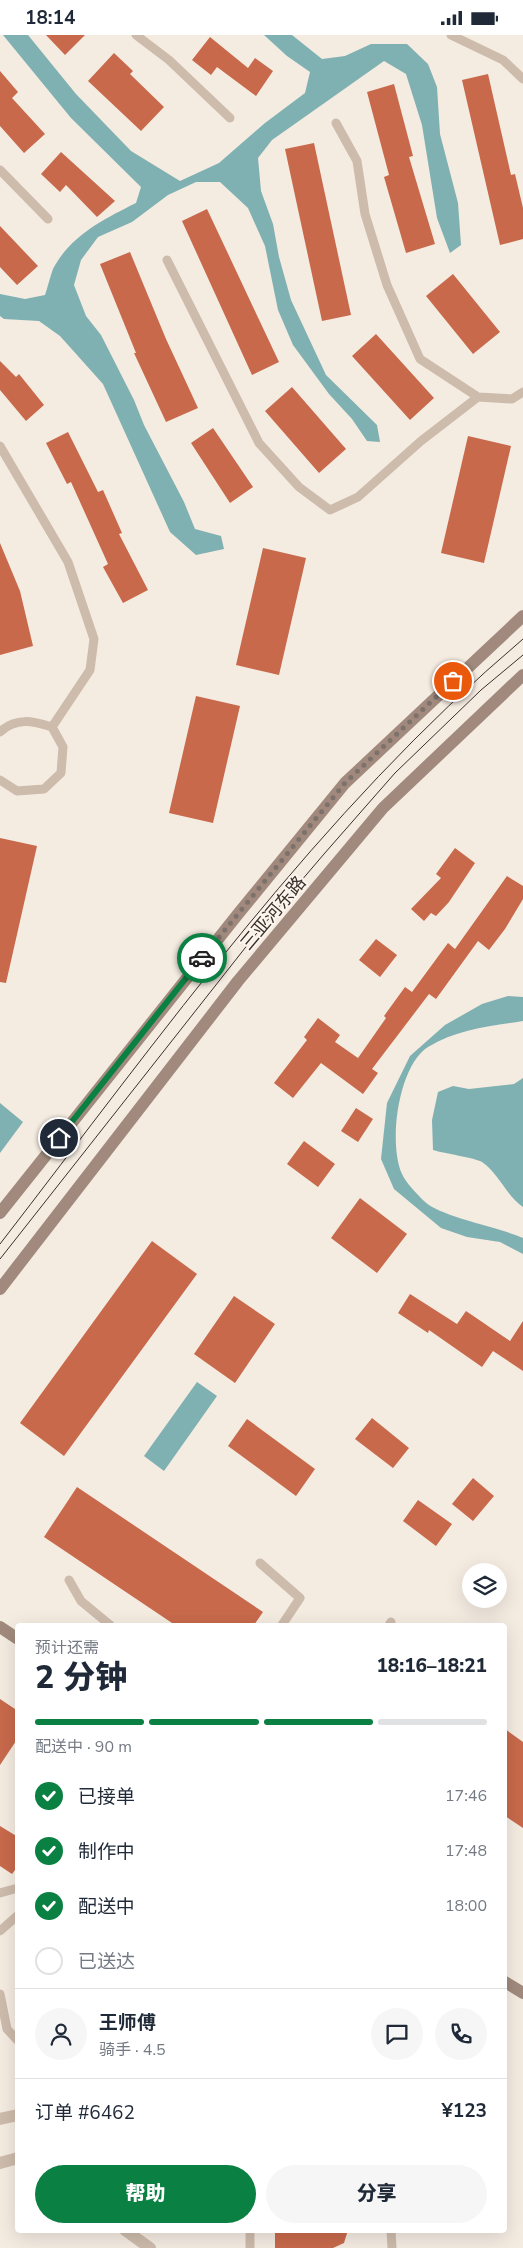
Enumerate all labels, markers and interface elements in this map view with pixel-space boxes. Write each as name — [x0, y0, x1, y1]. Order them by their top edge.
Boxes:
text: 18:14 — [25, 5, 75, 31]
pin — [432, 660, 474, 702]
icon: bag — [439, 667, 467, 695]
street label: 三亚河东路 — [235, 871, 311, 955]
courier — [177, 933, 227, 983]
icon: car — [188, 944, 216, 972]
pin — [38, 1117, 80, 1159]
icon: home — [45, 1124, 73, 1152]
map controls — [462, 1563, 507, 1608]
button: layers — [462, 1563, 507, 1608]
text: 预计还需 — [35, 1637, 99, 1659]
text: 18:16–18:21 — [376, 1653, 487, 1679]
text: 2 分钟 — [35, 1656, 127, 1699]
text: 配送中 · 90 m — [35, 1736, 132, 1758]
icon: check — [35, 1782, 63, 1810]
text: 已接单 — [78, 1784, 135, 1810]
text: 17:46 — [445, 1785, 487, 1807]
icon: check — [35, 1837, 63, 1865]
text: 制作中 — [78, 1839, 135, 1865]
text: 17:48 — [445, 1840, 487, 1862]
icon: check — [35, 1892, 63, 1920]
text: 配送中 — [78, 1894, 135, 1920]
text: 18:00 — [445, 1895, 487, 1917]
text: 已送达 — [78, 1949, 135, 1975]
button: person — [35, 2008, 87, 2060]
button: chat — [371, 2008, 423, 2060]
button: phone — [435, 2008, 487, 2060]
text: 王师傅 — [99, 2010, 156, 2036]
text: 骑手 · 4.5 — [99, 2039, 166, 2061]
text: ¥123 — [441, 2098, 487, 2124]
text: 订单 #6462 — [35, 2100, 135, 2126]
button: 帮助 — [35, 2165, 256, 2223]
button: 分享 — [266, 2165, 487, 2223]

